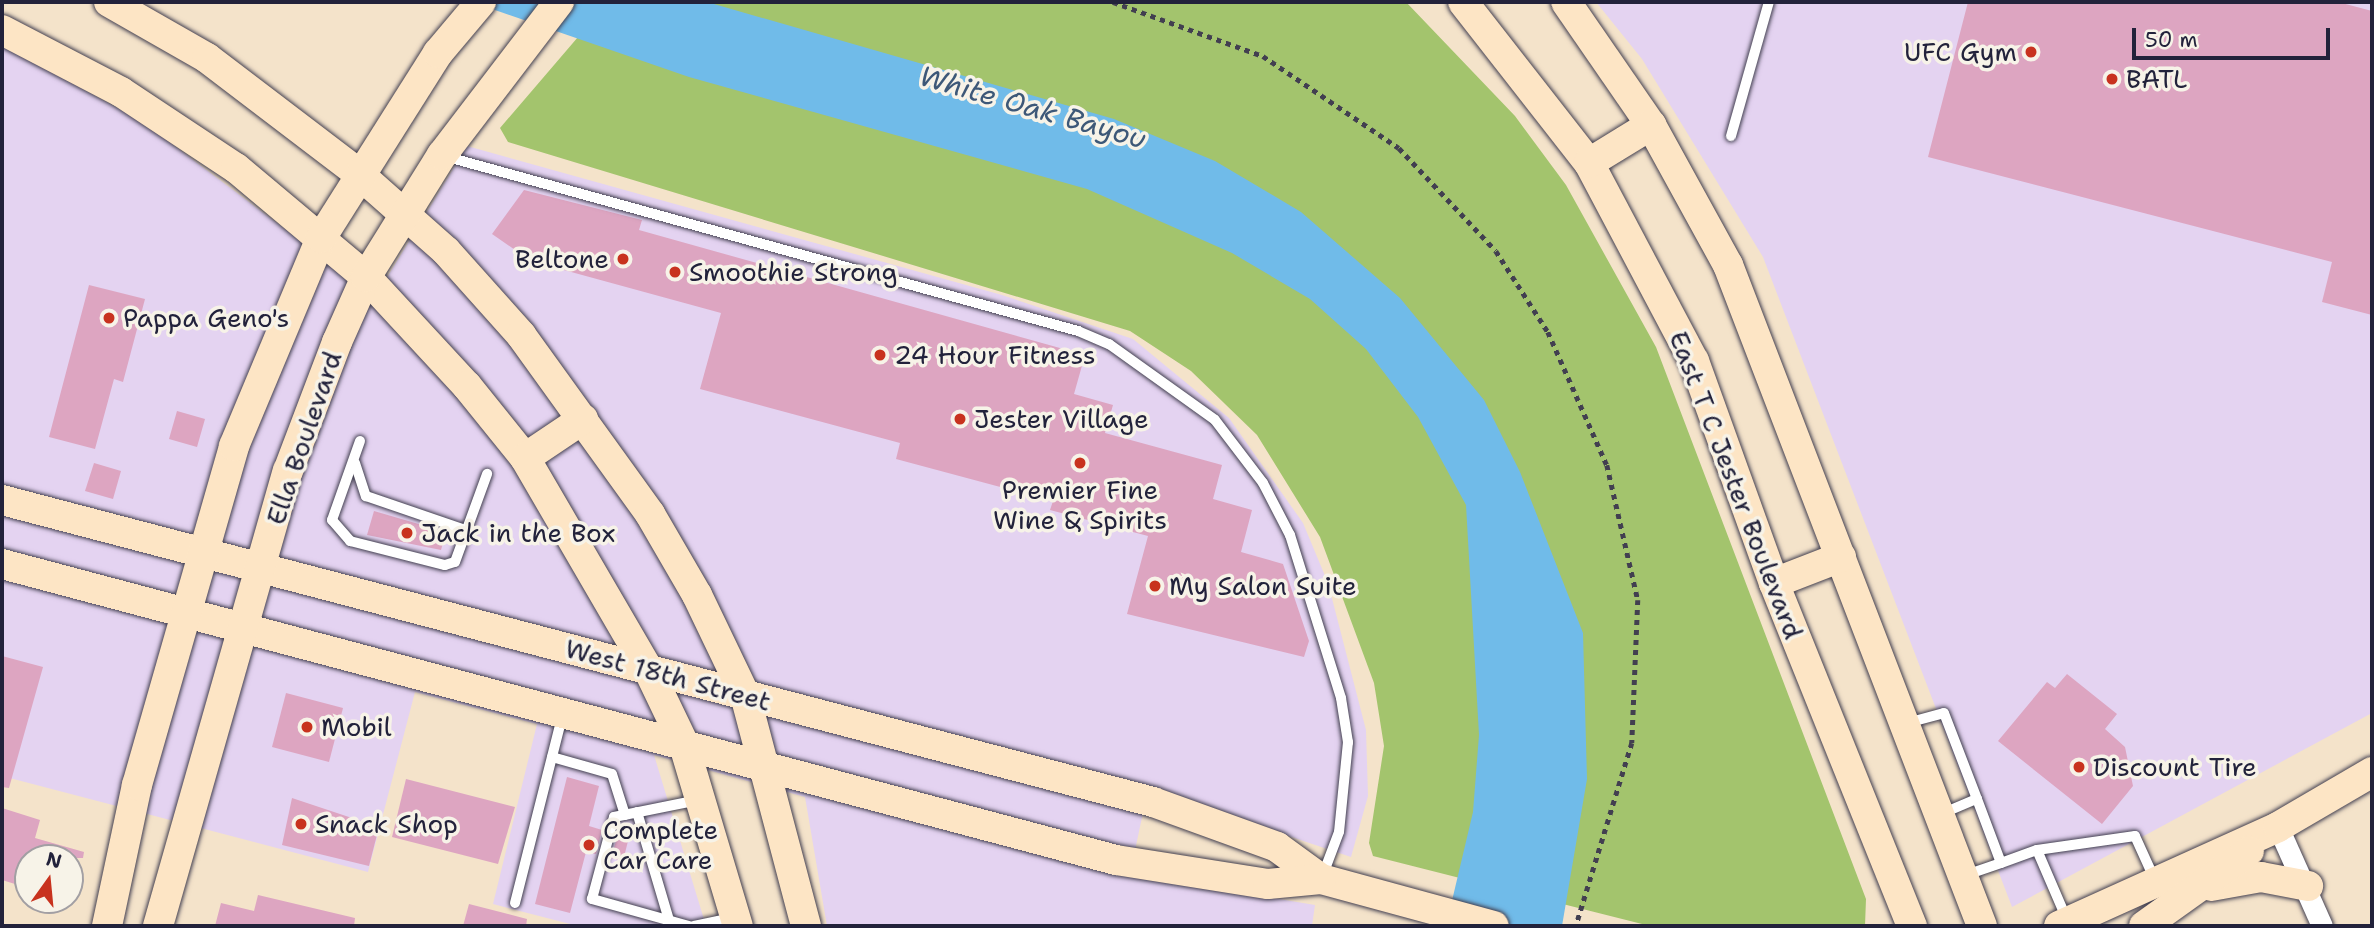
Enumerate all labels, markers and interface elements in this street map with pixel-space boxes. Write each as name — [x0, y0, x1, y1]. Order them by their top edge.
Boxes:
scale bar — [2136, 14, 2334, 58]
text: 50 m — [2145, 26, 2198, 54]
place label: UFC Gym — [1904, 36, 2017, 68]
marker: UFC Gym — [2023, 44, 2039, 60]
water label: White Oak Bayou — [916, 59, 1150, 155]
place label: BATL — [2126, 63, 2187, 95]
marker: BATL — [2104, 71, 2120, 87]
place label: Beltone — [515, 243, 609, 275]
marker: Beltone — [615, 251, 631, 267]
place label: Smoothie Strong — [689, 256, 897, 288]
marker: Smoothie Strong — [667, 264, 683, 280]
place label: Pappa Geno's — [123, 302, 289, 334]
marker: Pappa Geno's — [101, 310, 117, 326]
street label: East T C Jester Boulevard — [1663, 327, 1809, 643]
place label: 24 Hour Fitness — [894, 339, 1096, 371]
street label: Ella Boulevard — [260, 347, 348, 529]
marker: 24 Hour Fitness — [872, 347, 888, 363]
place label: Jester Village — [974, 403, 1149, 435]
marker: Jester Village — [952, 411, 968, 427]
marker: Premier Fine Wine & Spirits — [1072, 455, 1088, 471]
place label: Premier Fine Wine & Spirits — [993, 474, 1167, 536]
place label: Jack in the Box — [421, 517, 615, 549]
marker: Jack in the Box — [399, 525, 415, 541]
place label: My Salon Suite — [1169, 570, 1357, 602]
marker: My Salon Suite — [1147, 578, 1163, 594]
street label: West 18th Street — [562, 633, 774, 717]
place label: Mobil — [321, 711, 392, 743]
marker: Mobil — [299, 719, 315, 735]
place label: Discount Tire — [2093, 751, 2257, 783]
marker: Discount Tire — [2071, 759, 2087, 775]
place label: Snack Shop — [315, 808, 458, 840]
place label: Complete Car Care — [603, 814, 718, 876]
marker: Snack Shop — [293, 816, 309, 832]
marker: Complete Car Care — [581, 837, 597, 853]
north arrow — [14, 844, 84, 914]
text: N — [44, 846, 65, 874]

